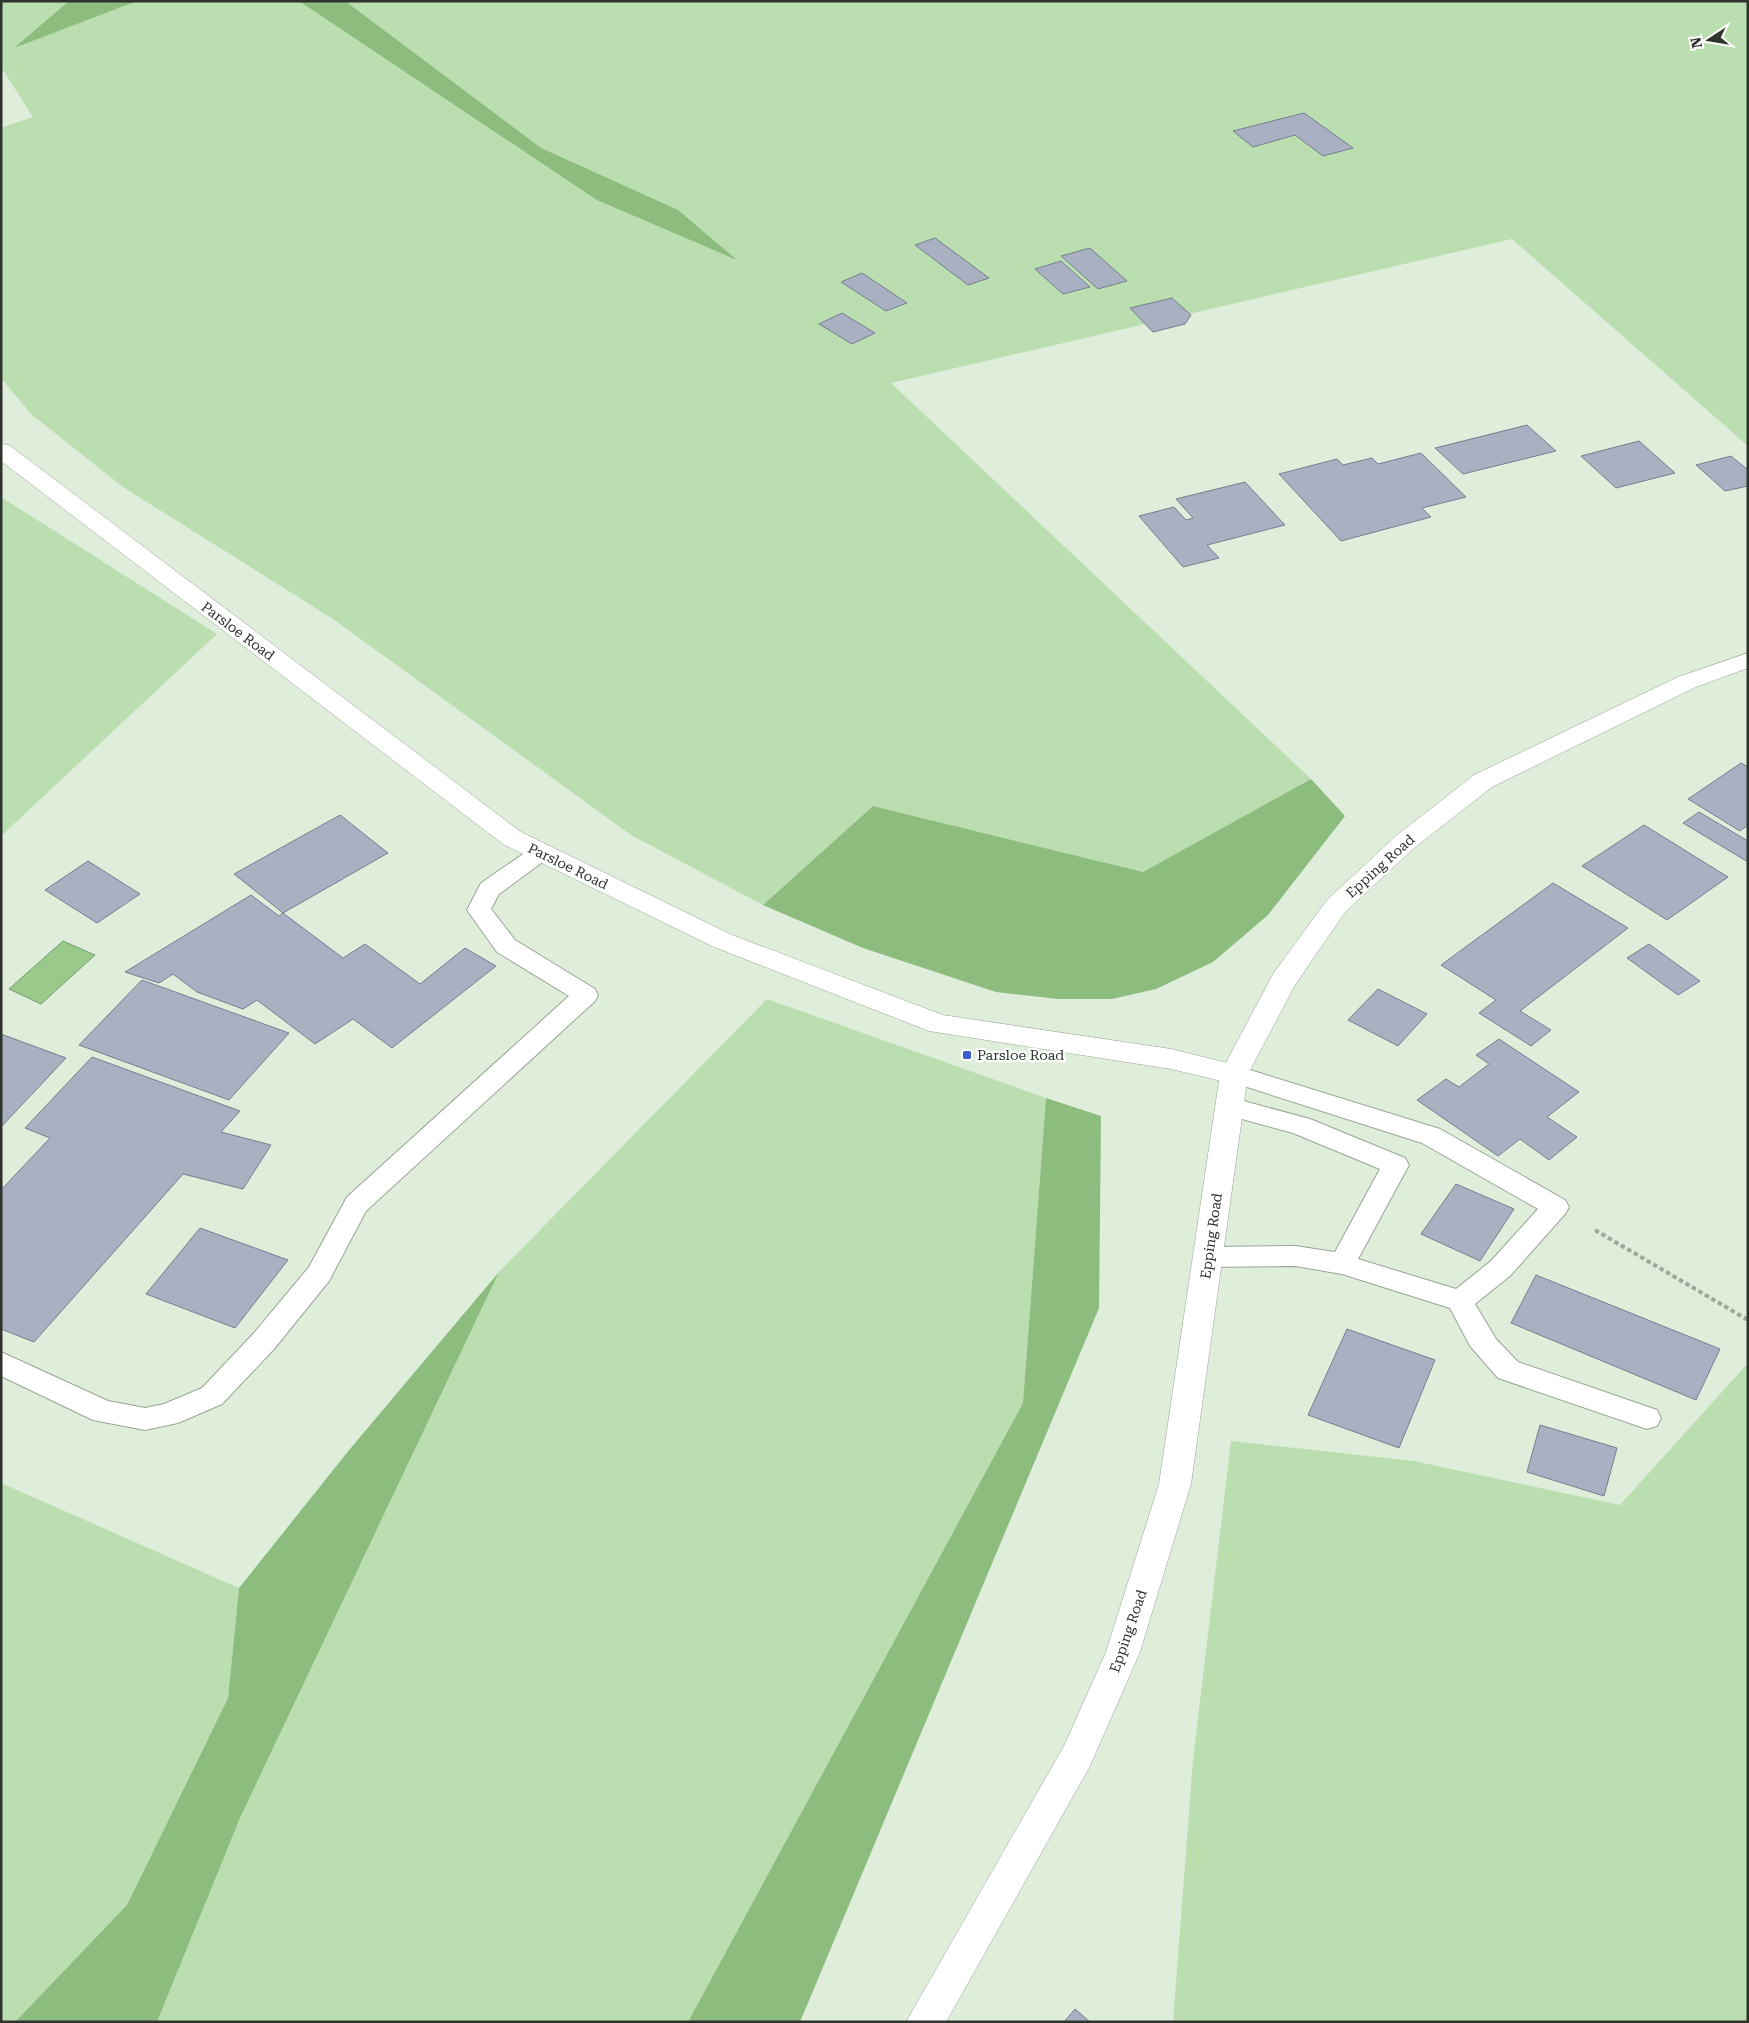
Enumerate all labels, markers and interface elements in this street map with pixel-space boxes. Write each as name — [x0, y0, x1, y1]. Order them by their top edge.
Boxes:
north arrow — [1684, 15, 1734, 65]
text: N — [1687, 36, 1705, 50]
street label: Parsloe Road — [198, 598, 278, 664]
street label: Epping Road — [1342, 831, 1418, 901]
street label: Parsloe Road — [525, 840, 611, 892]
place label: Parsloe Road — [977, 1047, 1064, 1063]
marker: Parsloe Road — [961, 1049, 973, 1061]
street label: Epping Road — [1197, 1192, 1225, 1280]
street label: Epping Road — [1106, 1587, 1150, 1675]

